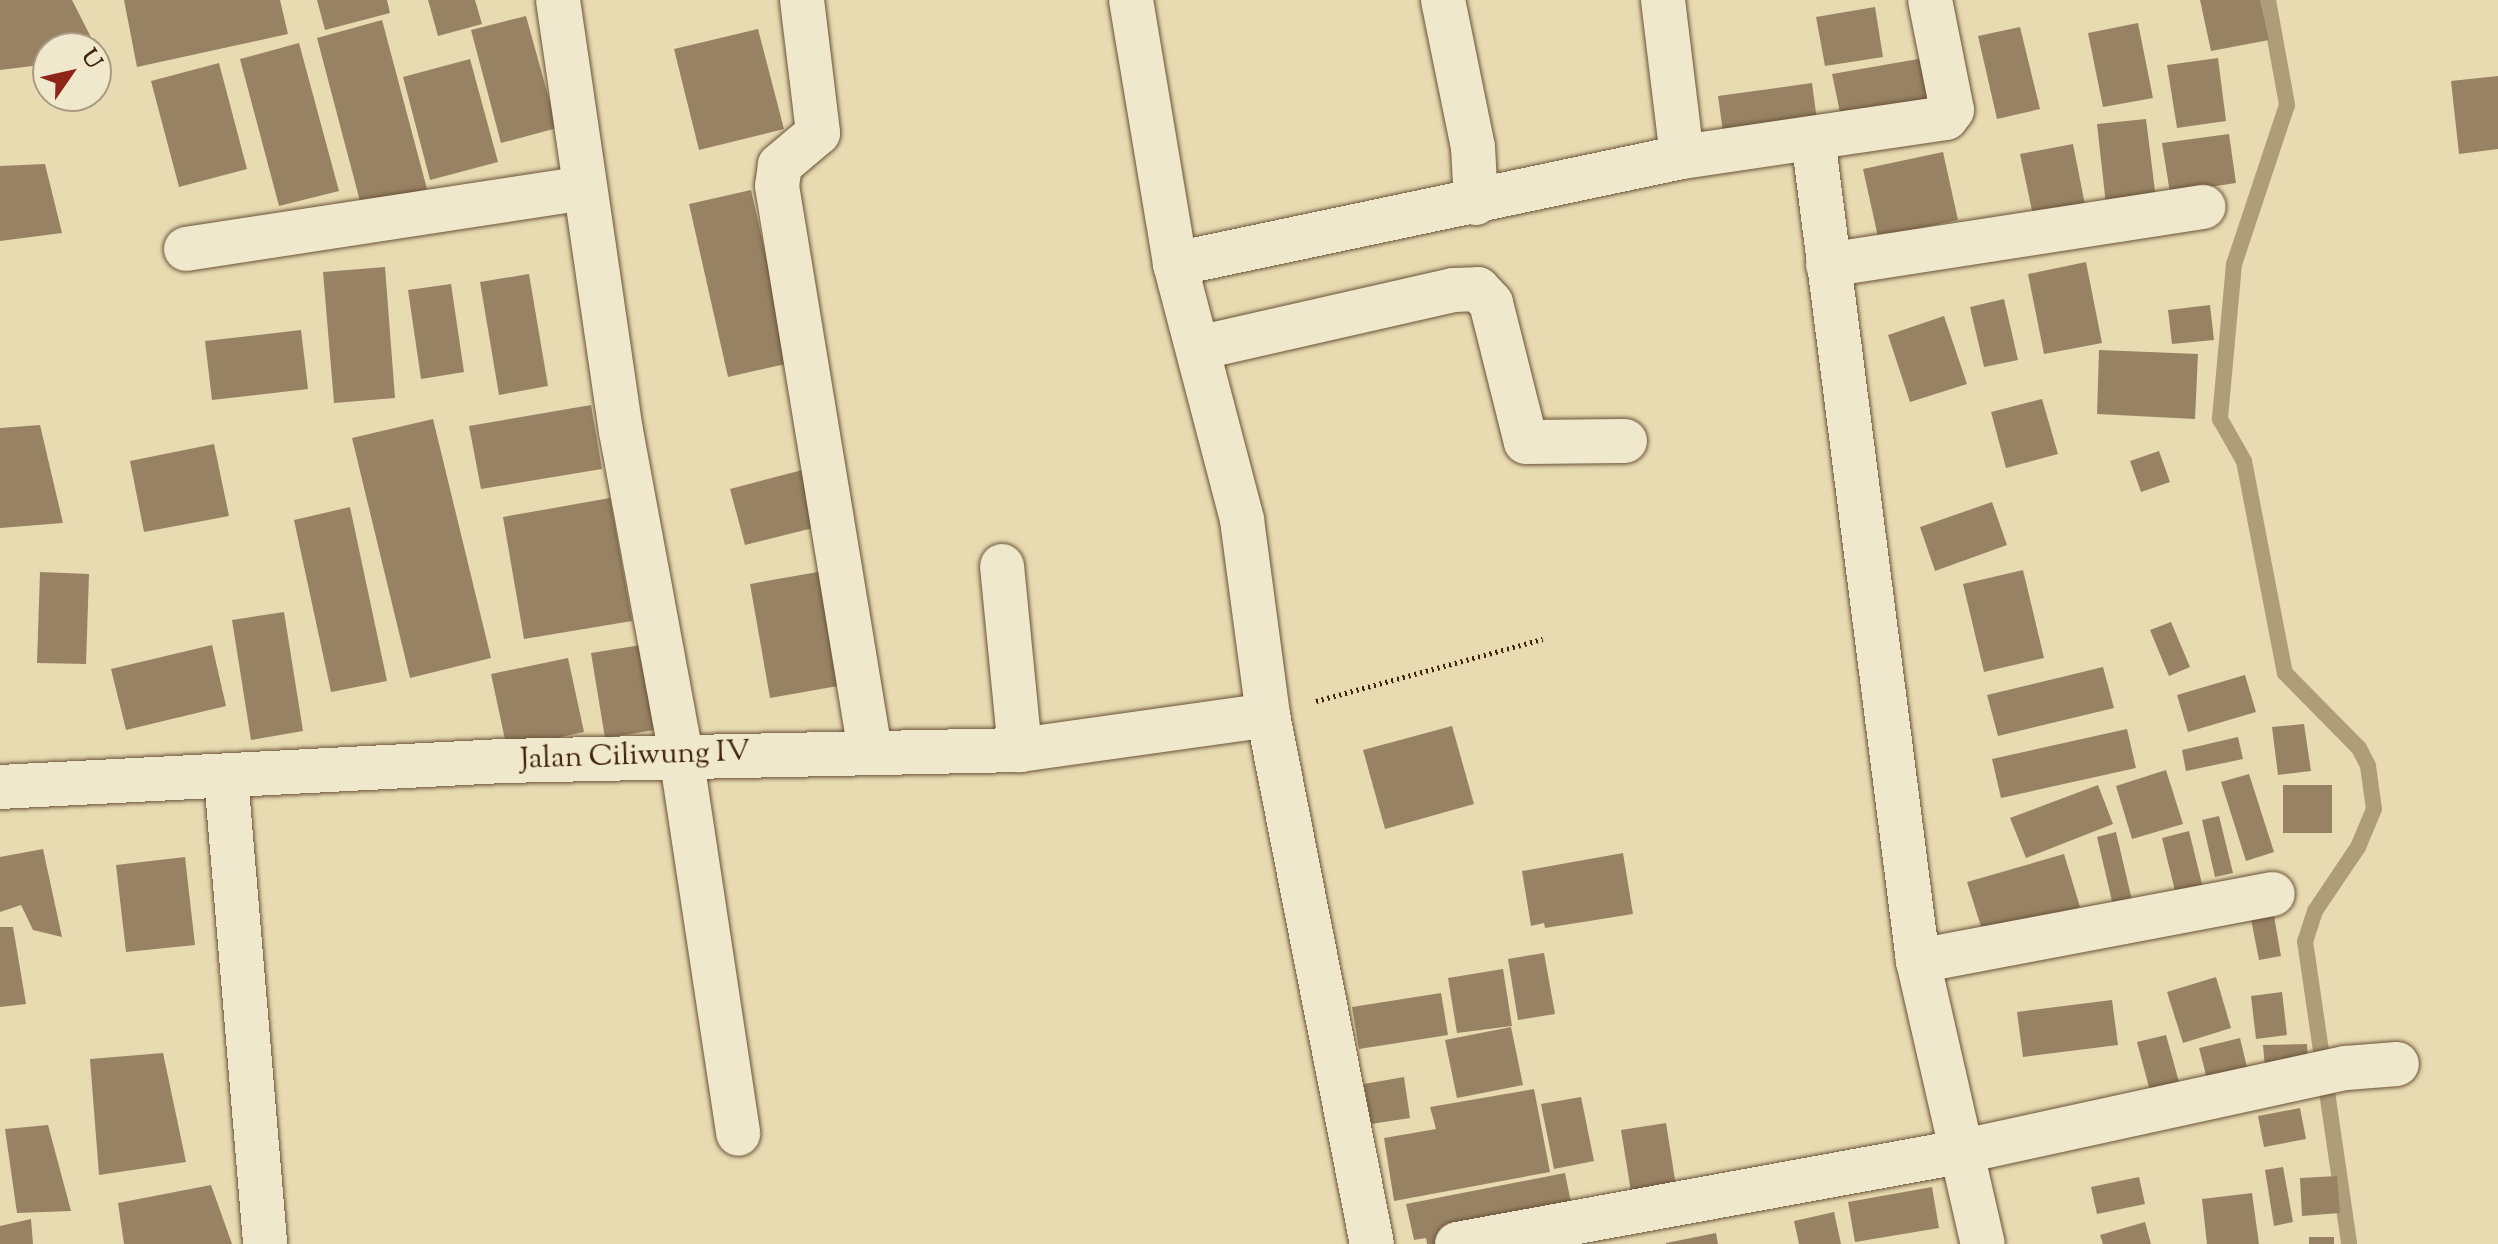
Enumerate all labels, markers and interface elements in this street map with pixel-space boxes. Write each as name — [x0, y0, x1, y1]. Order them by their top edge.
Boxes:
north arrow — [32, 32, 112, 112]
text: U — [72, 43, 109, 76]
street label: Jalan Ciliwung IV — [519, 735, 751, 779]

